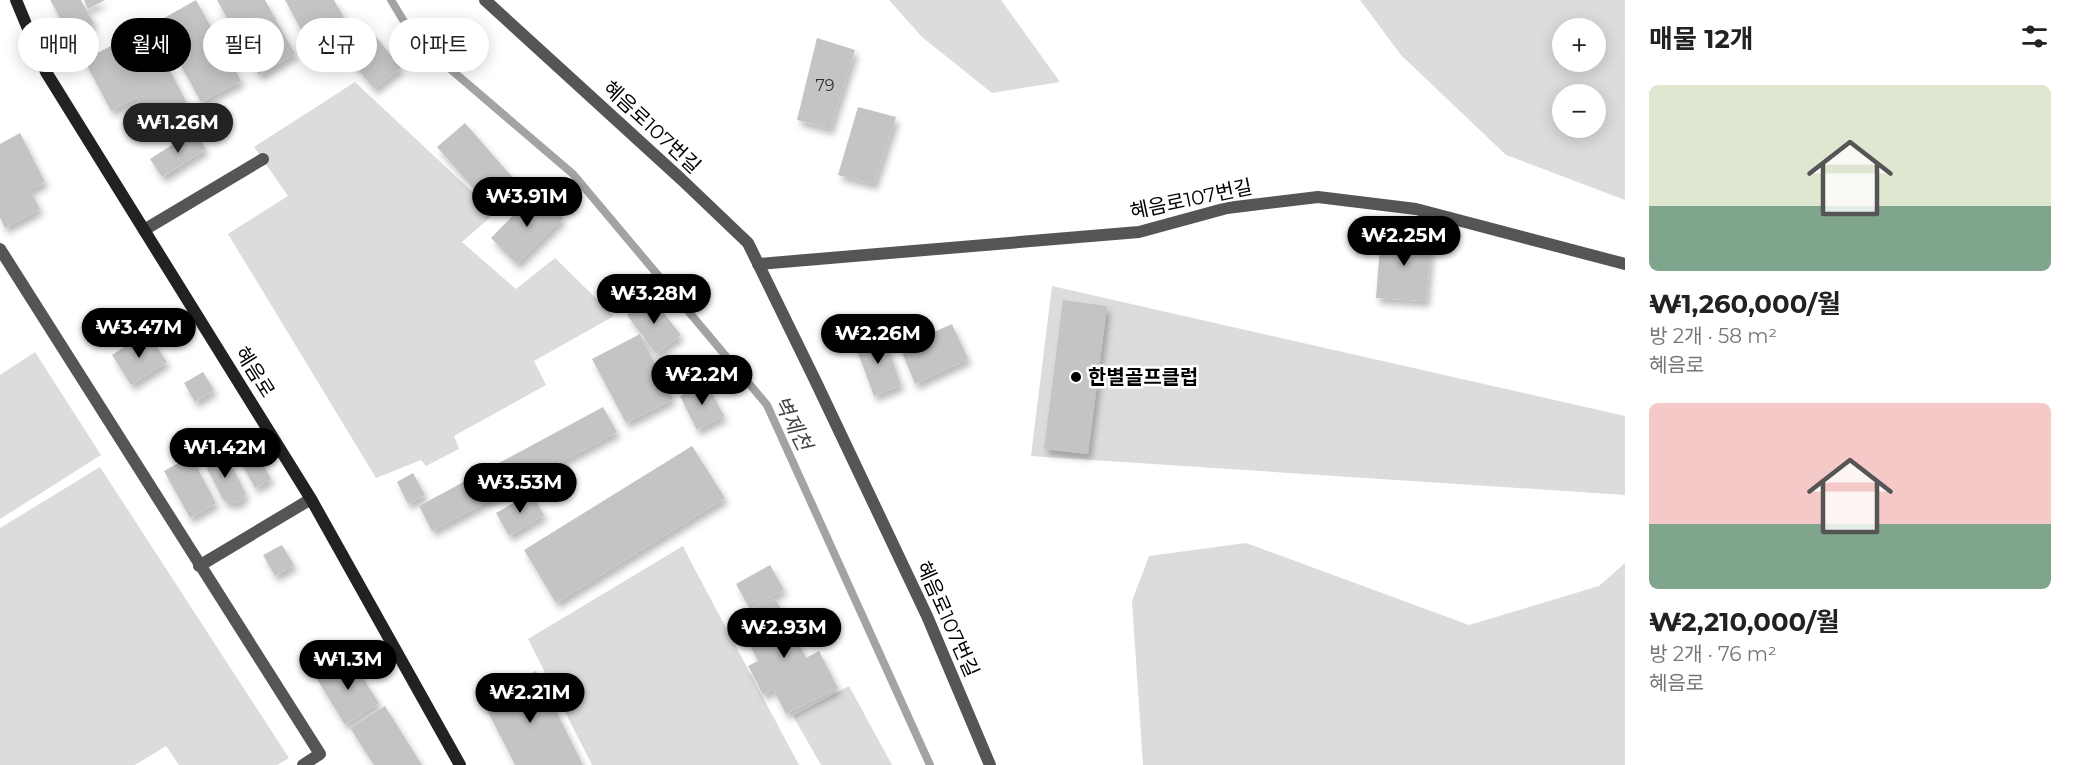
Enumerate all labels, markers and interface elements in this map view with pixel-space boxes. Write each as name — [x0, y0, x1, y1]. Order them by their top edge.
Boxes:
chip: 매매 — [18, 18, 99, 72]
chip: 월세 — [111, 18, 191, 72]
chip: 필터 — [203, 18, 284, 72]
chip: 신규 — [296, 18, 377, 72]
chip: 아파트 — [389, 18, 489, 72]
map controls — [1552, 18, 1606, 138]
button: + — [1552, 18, 1606, 72]
icon: filters — [2018, 20, 2051, 53]
text: 매물 12개 — [1649, 23, 1754, 55]
street label: 혜음로107번길 — [598, 76, 706, 178]
house number: 79 — [815, 76, 835, 95]
button: − — [1552, 84, 1606, 138]
pin: ₩1.26M — [129, 103, 227, 154]
text: ₩1.26M — [137, 110, 219, 134]
icon: home — [1796, 124, 1904, 232]
street label: 혜음로107번길 — [1128, 174, 1254, 224]
pin: ₩3.91M — [478, 177, 576, 228]
text: ₩3.91M — [486, 184, 568, 208]
pin: ₩2.25M — [1355, 216, 1453, 267]
text: ₩2.25M — [1361, 223, 1447, 247]
pin: ₩3.28M — [605, 274, 703, 325]
text: ₩3.28M — [611, 281, 697, 305]
text: ₩1,260,000/월 — [1649, 288, 1841, 320]
pin: ₩3.47M — [90, 308, 188, 359]
pin: ₩2.26M — [829, 314, 927, 365]
text: ₩3.47M — [96, 315, 182, 339]
text: ₩2.26M — [835, 321, 921, 345]
text: 방 2개 · 58 m² — [1649, 324, 1777, 348]
street label: 혜음로 — [230, 342, 280, 402]
text: 혜음로 — [1649, 353, 1704, 377]
pin: ₩2.2M — [660, 355, 744, 406]
text: ₩2.2M — [665, 362, 739, 386]
place label: 한별골프클럽 — [1088, 365, 1198, 389]
marker: 한별골프클럽 — [1069, 370, 1083, 384]
water label: 벽제천 — [769, 391, 819, 457]
pin: ₩1.42M — [176, 428, 274, 479]
text: ₩1.42M — [184, 435, 266, 459]
icon: home — [1796, 442, 1904, 550]
pin: ₩3.53M — [471, 463, 569, 514]
text: ₩3.53M — [478, 470, 562, 494]
street label: 혜음로107번길 — [912, 557, 984, 681]
text: ₩2,210,000/월 — [1649, 606, 1840, 638]
pin: ₩2.93M — [735, 608, 833, 659]
text: ₩2.93M — [741, 615, 827, 639]
pin: ₩1.3M — [306, 640, 390, 691]
text: 방 2개 · 76 m² — [1649, 642, 1777, 666]
text: ₩1.3M — [313, 647, 383, 671]
text: 혜음로 — [1649, 671, 1704, 695]
pin: ₩2.21M — [481, 673, 579, 724]
text: ₩2.21M — [490, 680, 570, 704]

